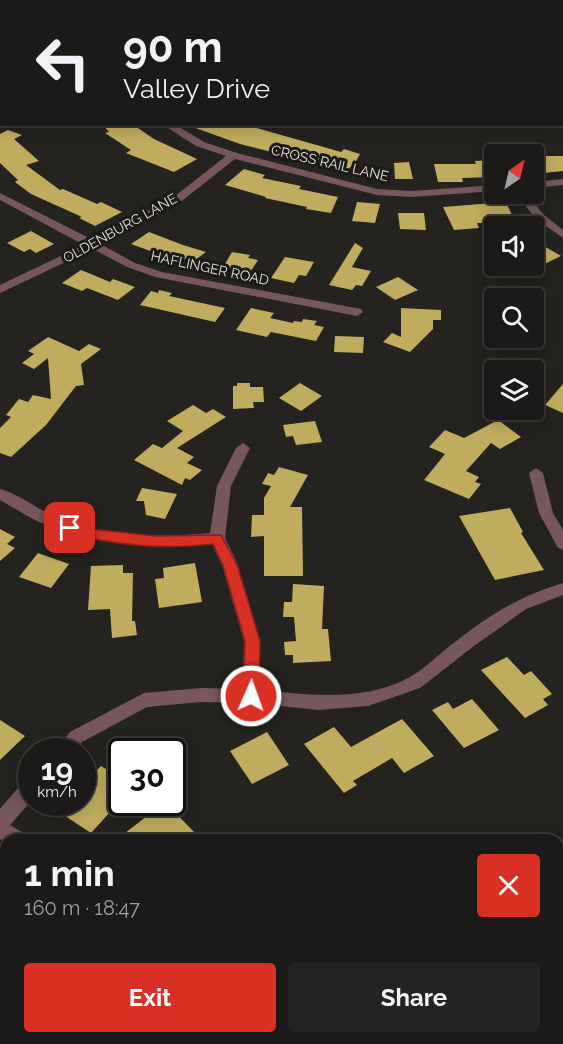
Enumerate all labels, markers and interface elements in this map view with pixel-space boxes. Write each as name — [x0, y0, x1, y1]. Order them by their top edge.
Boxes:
text: 90 m — [123, 23, 223, 72]
icon: left — [24, 24, 102, 102]
text: Valley Drive — [123, 73, 270, 104]
street label: CROSS RAIL LANE — [270, 142, 390, 184]
north arrow — [484, 144, 544, 204]
map controls — [484, 144, 544, 420]
street label: OLDENBURG LANE — [60, 190, 180, 266]
button: sound — [484, 216, 544, 276]
street label: HAFLINGER ROAD — [149, 248, 271, 288]
button: search — [484, 288, 544, 348]
button: layers — [484, 360, 544, 420]
pin — [44, 502, 95, 553]
icon: arrive — [53, 511, 86, 544]
position arrow — [219, 664, 283, 728]
speed limit sign: 30 — [108, 738, 186, 816]
text: 19 — [41, 752, 73, 787]
text: km/h — [37, 783, 77, 801]
text: 1 min — [24, 852, 115, 894]
button: close — [477, 854, 540, 917]
text: 160 m · 18:47 — [24, 896, 140, 920]
button: Exit — [24, 963, 276, 1032]
button: Share — [288, 963, 540, 1032]

